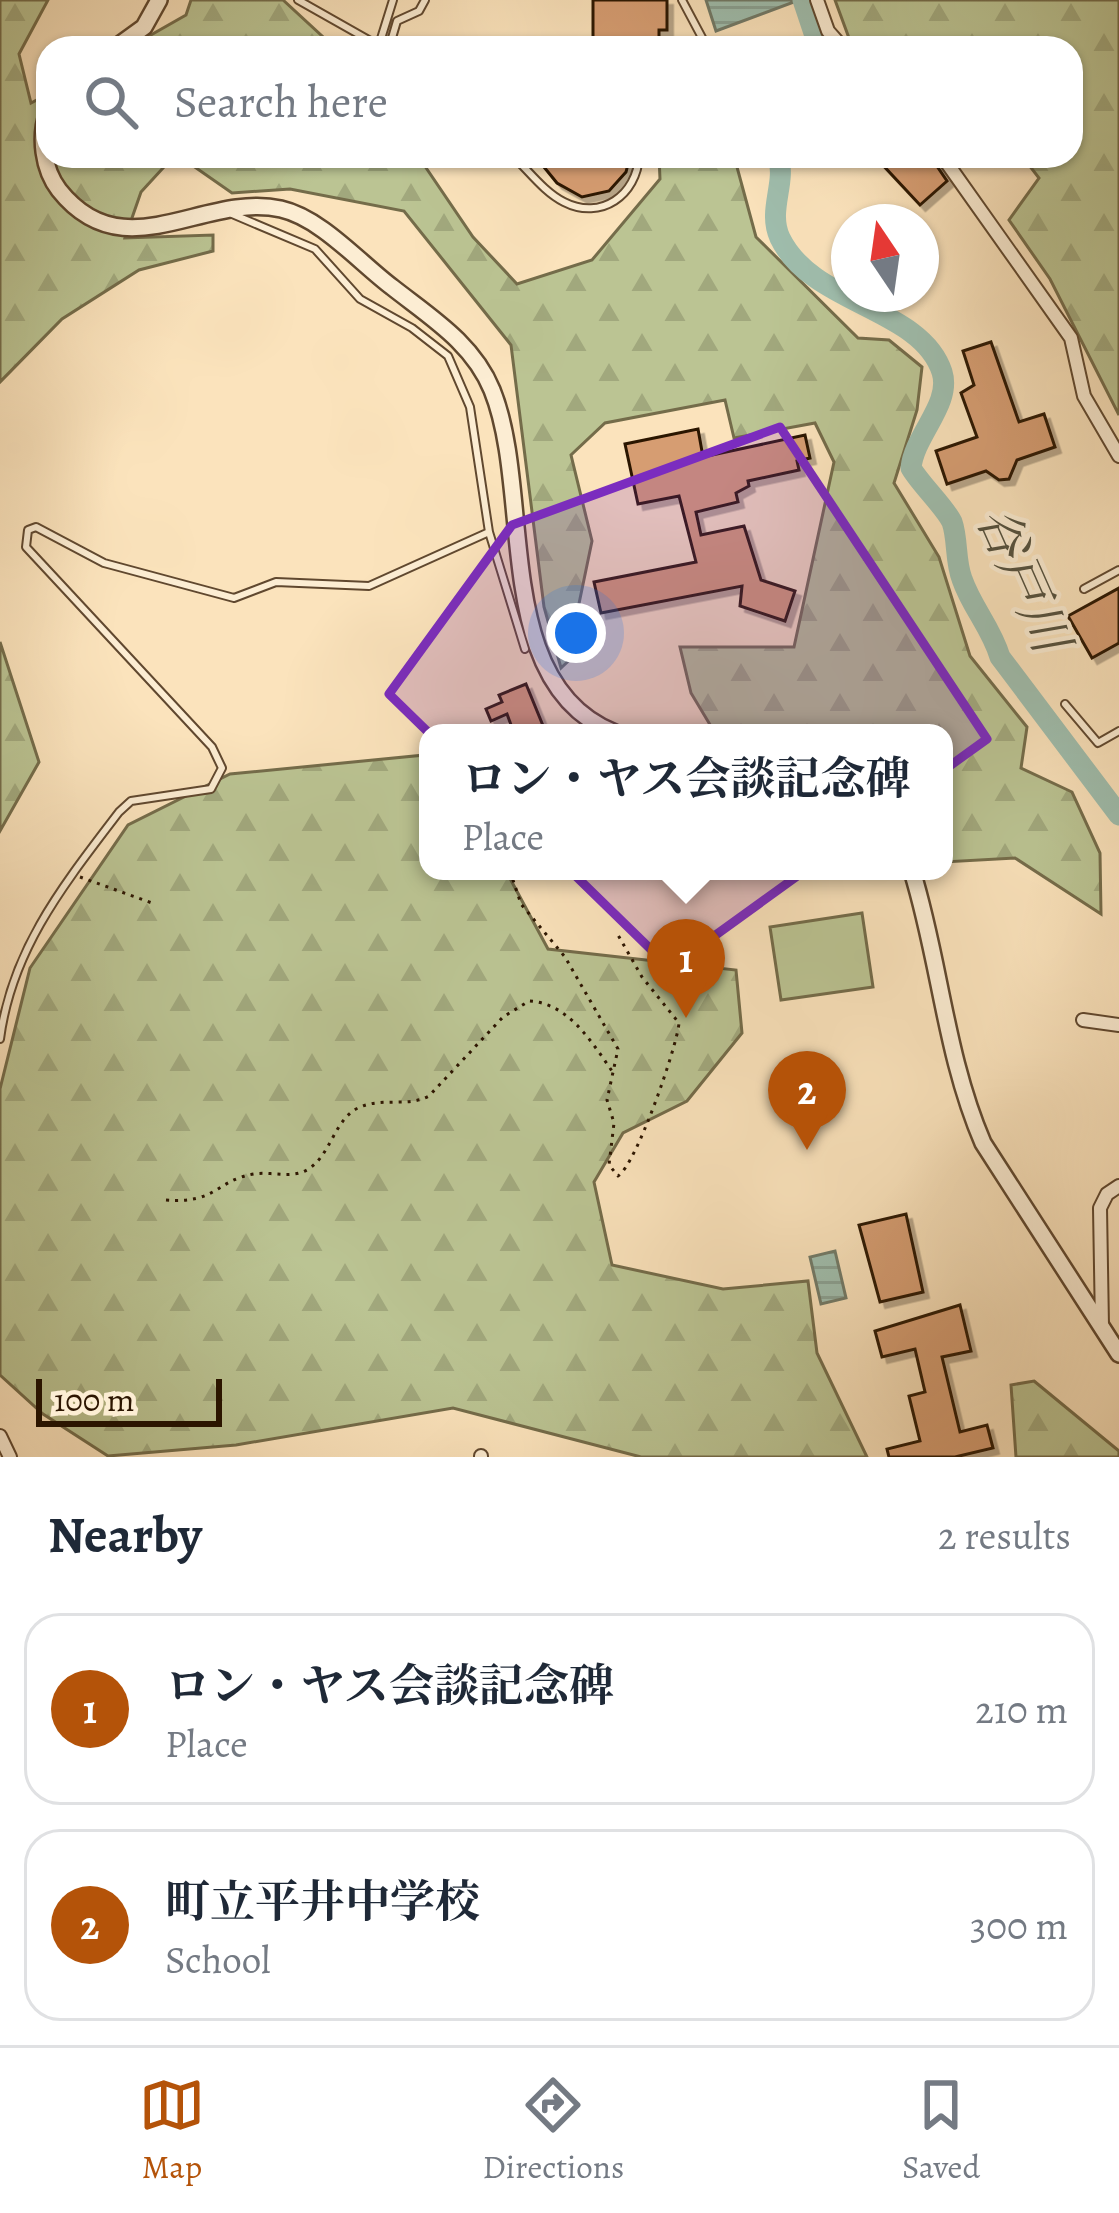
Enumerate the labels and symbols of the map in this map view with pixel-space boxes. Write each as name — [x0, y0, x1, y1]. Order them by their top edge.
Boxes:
north arrow — [831, 204, 939, 312]
water label: 谷戸川 — [960, 495, 1088, 668]
your location — [546, 603, 606, 663]
pin: 1 — [647, 919, 725, 1018]
pin: 2 — [768, 1051, 846, 1150]
scale bar — [36, 1373, 222, 1426]

